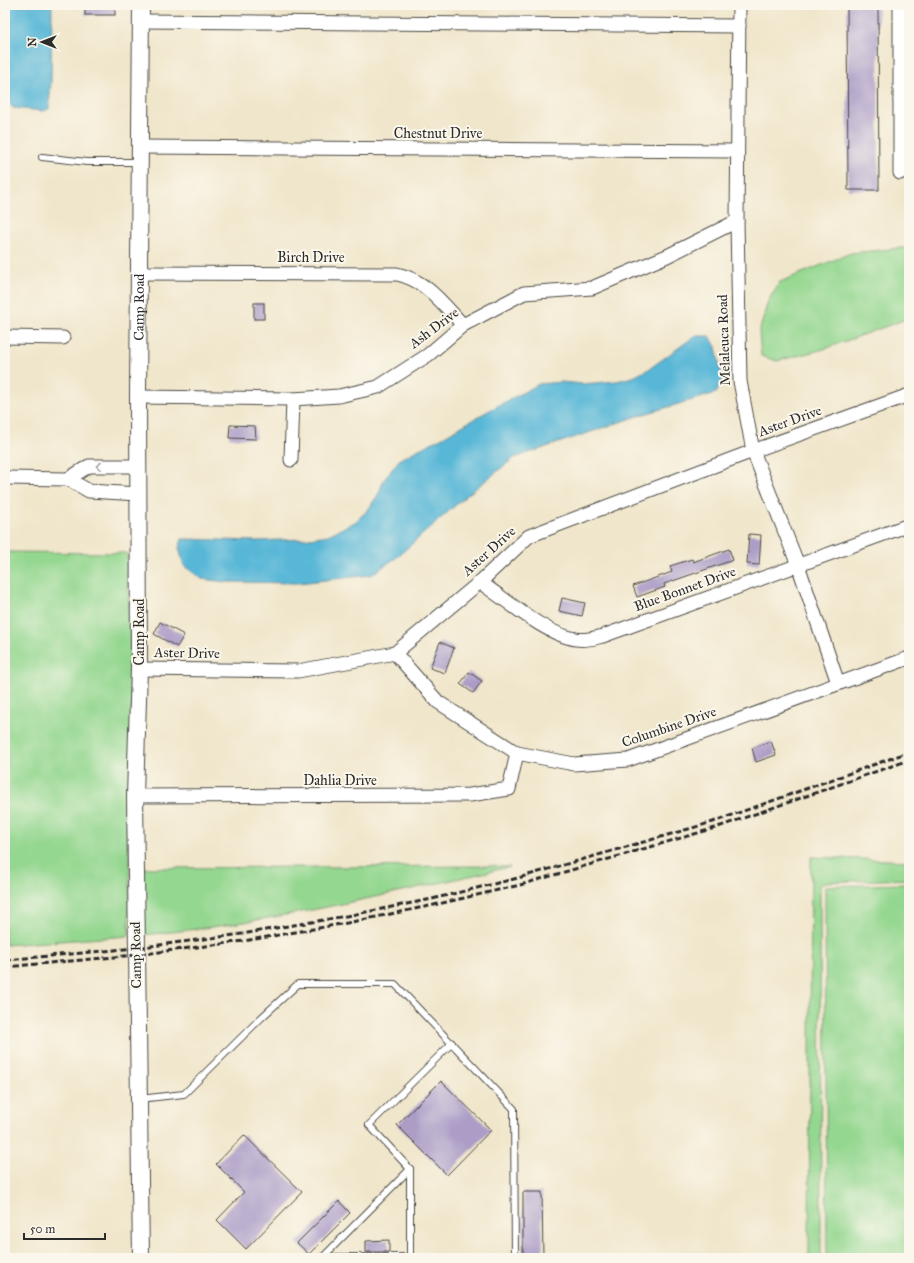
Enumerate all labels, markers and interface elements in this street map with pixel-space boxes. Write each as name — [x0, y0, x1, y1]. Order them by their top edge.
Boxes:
north arrow — [22, 22, 62, 62]
text: N — [26, 37, 39, 47]
street label: Chestnut Drive — [394, 125, 482, 142]
street label: Birch Drive — [277, 249, 345, 266]
street label: Camp Road — [130, 273, 147, 341]
street label: Melaleuca Road — [714, 294, 734, 386]
street label: Ash Drive — [405, 304, 462, 353]
street label: Aster Drive — [755, 402, 824, 441]
one-way arrow — [96, 462, 102, 470]
street label: Aster Drive — [458, 523, 519, 580]
street label: Blue Bonnet Drive — [632, 563, 738, 615]
street label: Camp Road — [131, 598, 148, 666]
street label: Aster Drive — [153, 644, 220, 662]
street label: Columbine Drive — [619, 703, 719, 751]
street label: Dahlia Drive — [303, 772, 377, 789]
street label: Camp Road — [127, 921, 145, 989]
scale bar — [24, 1215, 105, 1241]
text: 50 m — [30, 1222, 55, 1236]

